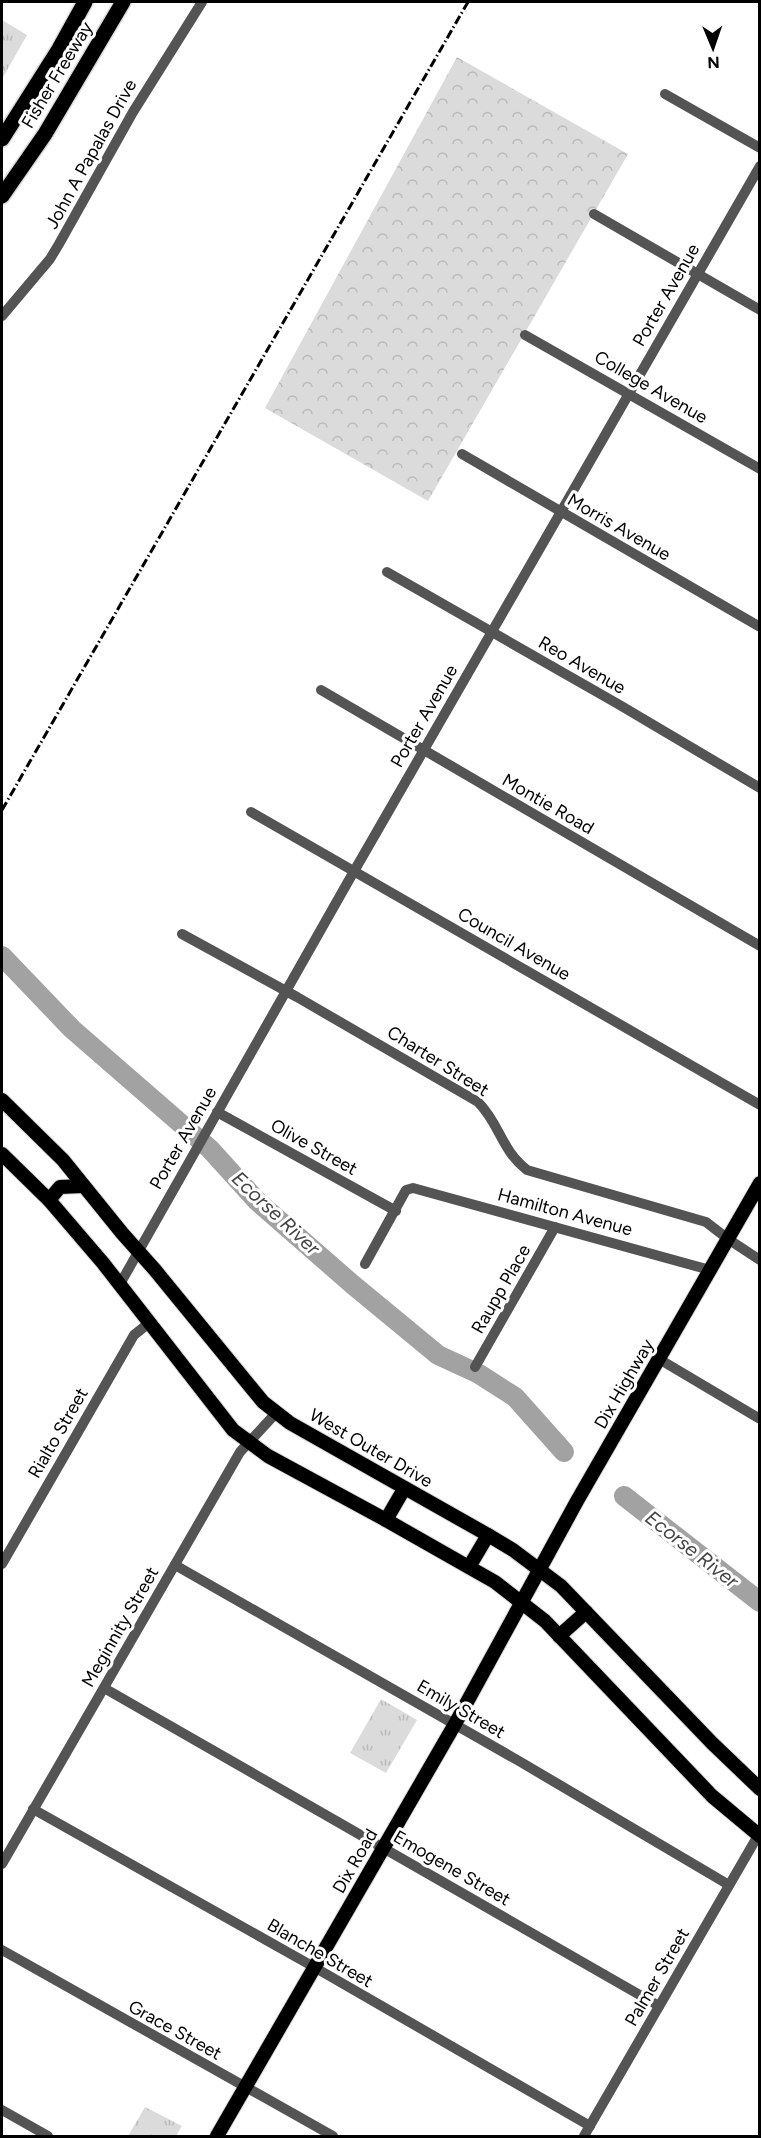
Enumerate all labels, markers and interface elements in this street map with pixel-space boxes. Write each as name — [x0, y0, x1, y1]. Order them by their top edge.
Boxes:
street label: Fisher Freeway — [17, 17, 98, 132]
north arrow — [683, 18, 743, 78]
text: N — [707, 53, 720, 72]
street label: John A Papalas Drive — [41, 75, 141, 233]
street label: Porter Avenue — [628, 240, 704, 350]
street label: College Avenue — [591, 346, 712, 428]
street label: Morris Avenue — [563, 489, 675, 566]
street label: Reo Avenue — [535, 631, 630, 699]
street label: Porter Avenue — [386, 661, 462, 771]
street label: Montie Road — [498, 769, 598, 839]
street label: Council Avenue — [454, 903, 575, 985]
street label: Charter Street — [383, 1021, 493, 1101]
street label: Porter Avenue — [145, 1083, 221, 1193]
street label: Olive Street — [267, 1114, 361, 1180]
water label: Ecorse River — [227, 1166, 326, 1261]
street label: Hamilton Avenue — [495, 1183, 635, 1241]
street label: Raupp Place — [467, 1240, 535, 1338]
street label: Dix Highway — [589, 1335, 659, 1433]
street label: Rialto Street — [23, 1384, 93, 1482]
street label: West Outer Drive — [305, 1404, 437, 1492]
water label: Ecorse River — [641, 1505, 744, 1594]
street label: Meginnity Street — [77, 1563, 163, 1691]
street label: Emily Street — [413, 1675, 509, 1743]
street label: Dix Road — [328, 1825, 382, 1897]
street label: Emogene Street — [390, 1826, 515, 1911]
street label: Blanche Street — [263, 1914, 377, 1992]
street label: Palmer Street — [620, 1924, 694, 2030]
street label: Grace Street — [124, 1995, 226, 2065]

